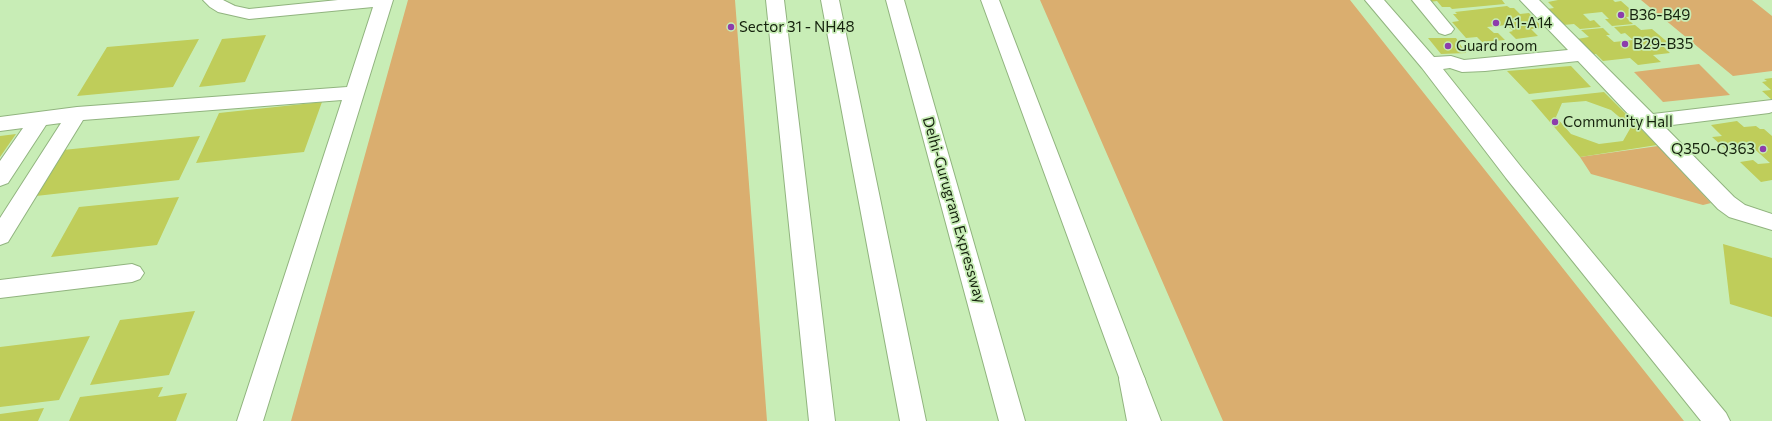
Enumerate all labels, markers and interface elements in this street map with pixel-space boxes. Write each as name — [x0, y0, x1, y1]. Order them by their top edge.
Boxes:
place label: B36-B49 — [1629, 6, 1690, 24]
marker: B36-B49 — [1616, 10, 1626, 20]
place label: A1-A14 — [1504, 14, 1553, 32]
place label: Sector 31 - NH48 — [739, 18, 855, 36]
marker: A1-A14 — [1491, 18, 1501, 28]
marker: Sector 31 - NH48 — [726, 22, 736, 32]
place label: B29-B35 — [1633, 35, 1693, 53]
place label: Guard room — [1456, 37, 1537, 55]
marker: B29-B35 — [1620, 39, 1630, 49]
marker: Guard room — [1443, 41, 1453, 51]
place label: Community Hall — [1563, 113, 1673, 131]
street label: Delhi-Gurugram Expressway — [919, 115, 989, 305]
marker: Community Hall — [1550, 117, 1560, 127]
place label: Q350-Q363 — [1671, 140, 1755, 158]
marker: Q350-Q363 — [1758, 144, 1768, 154]

